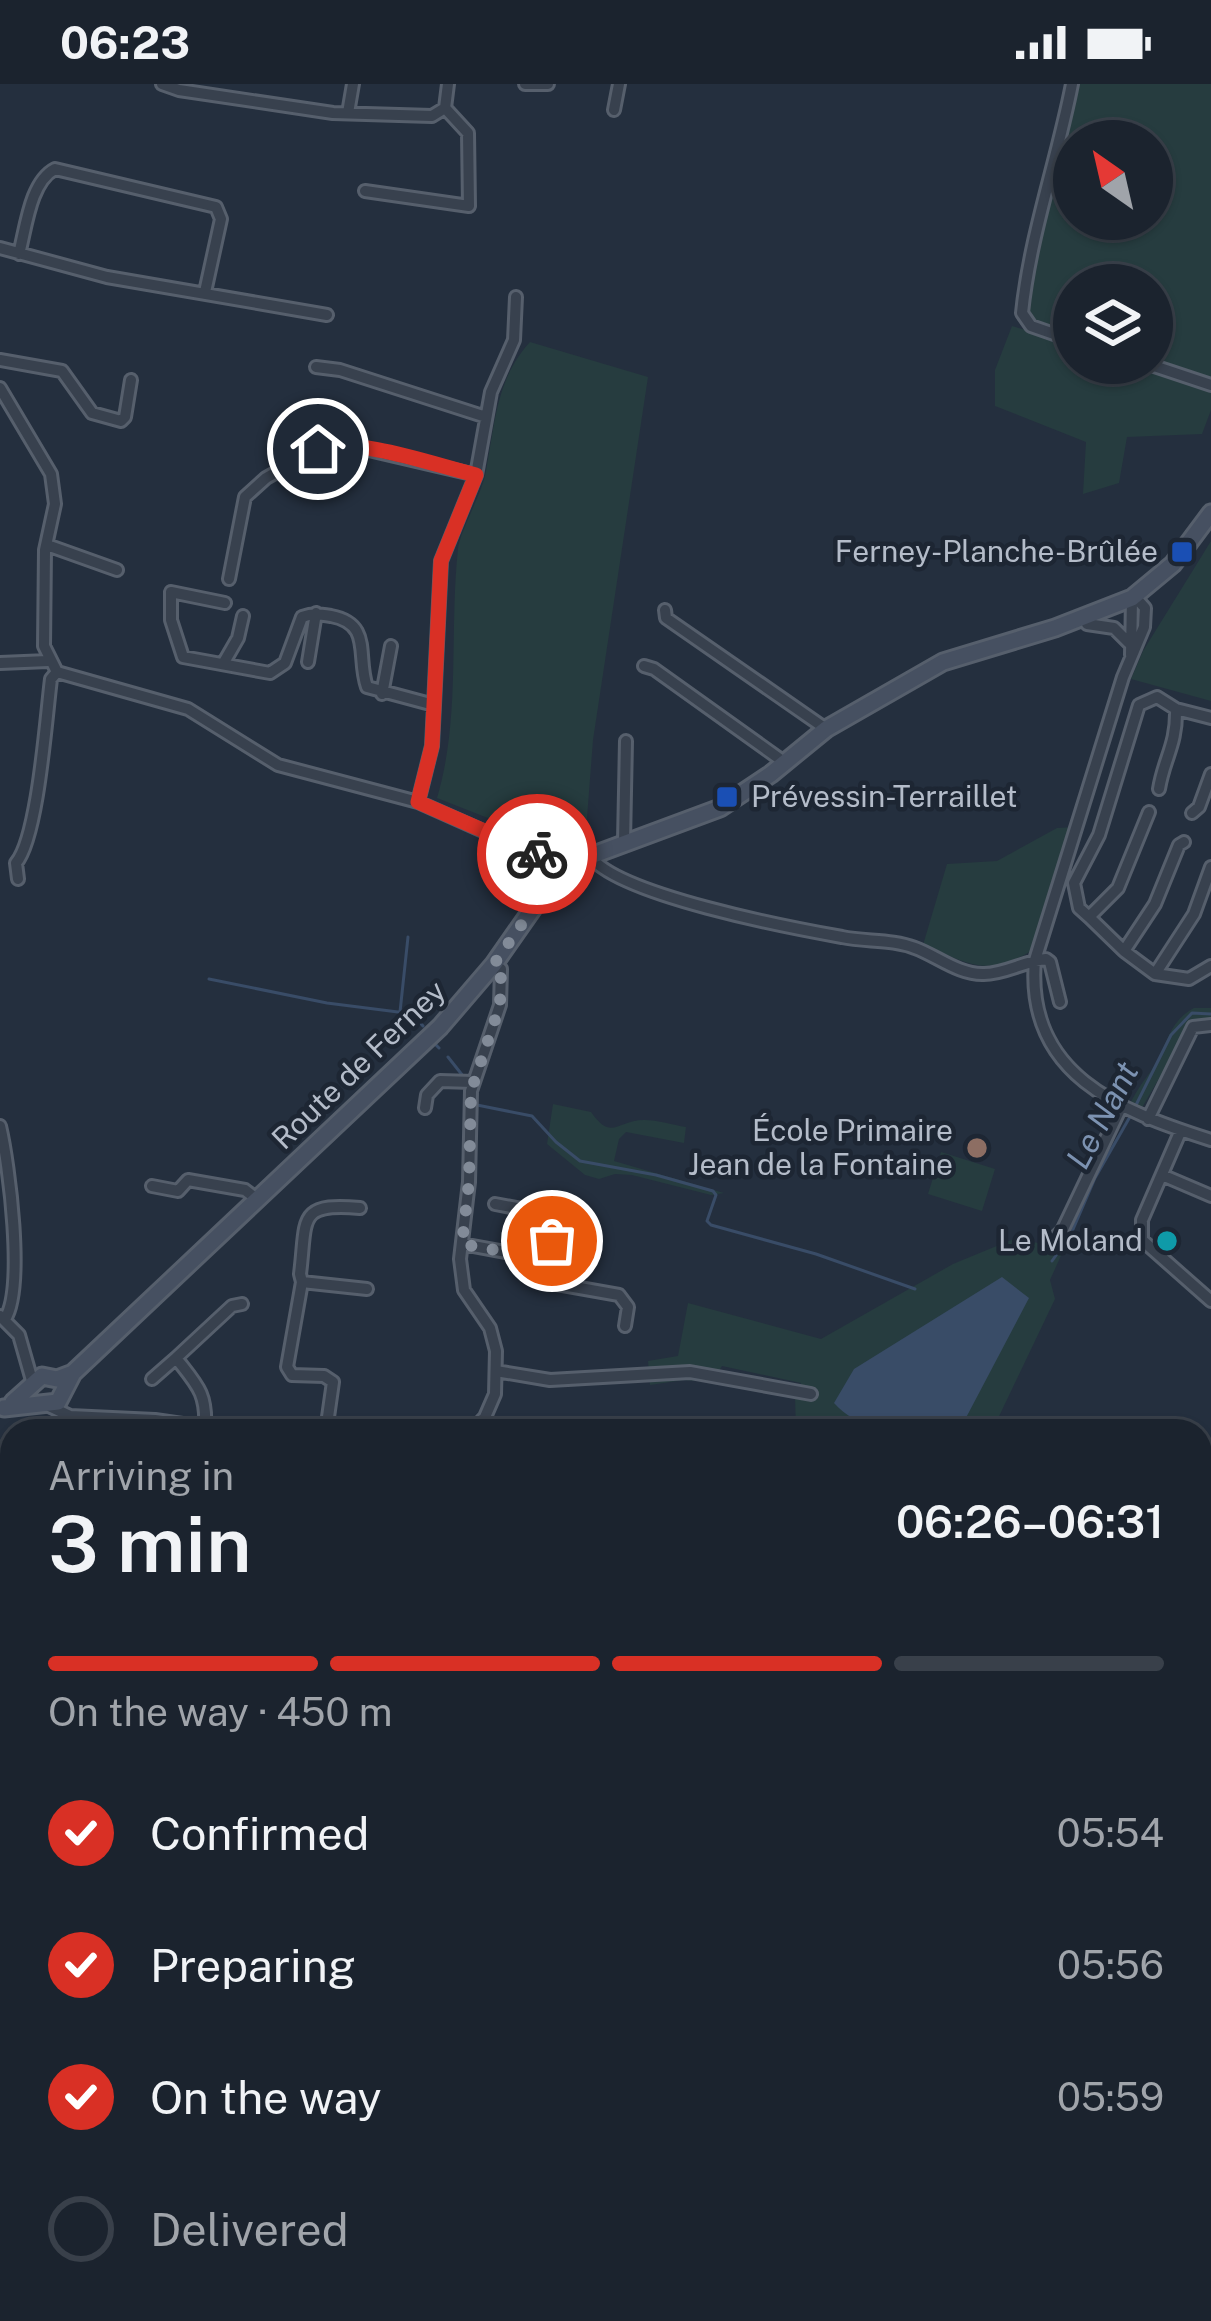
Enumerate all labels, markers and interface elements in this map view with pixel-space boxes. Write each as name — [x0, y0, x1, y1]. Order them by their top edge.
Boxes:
text: 06:23 — [60, 16, 190, 69]
north arrow — [1053, 120, 1173, 240]
map controls — [1053, 120, 1173, 384]
button: layers — [1053, 264, 1173, 384]
pin — [267, 398, 369, 500]
icon: home — [285, 416, 351, 482]
place label: Ferney-Planche-Brûlée — [835, 533, 1158, 569]
marker: Ferney-Planche-Brûlée — [1169, 539, 1195, 565]
place label: Prévessin-Terraillet — [751, 778, 1017, 814]
marker: Prévessin-Terraillet — [714, 784, 740, 810]
courier — [477, 794, 597, 914]
icon: bike — [504, 821, 570, 887]
street label: Route de Ferney — [264, 972, 453, 1156]
water label: Le Nant — [1058, 1055, 1146, 1175]
place label: École Primaire Jean de la Fontaine — [688, 1112, 953, 1182]
marker: École Primaire Jean de la Fontaine — [964, 1135, 990, 1161]
pin — [501, 1190, 603, 1292]
icon: bag — [519, 1208, 585, 1274]
place label: Le Moland — [998, 1222, 1143, 1258]
marker: Le Moland — [1154, 1228, 1180, 1254]
text: Arriving in — [48, 1453, 234, 1499]
text: 06:26–06:31 — [896, 1495, 1164, 1548]
text: 3 min — [48, 1498, 252, 1590]
text: On the way · 450 m — [48, 1689, 393, 1735]
icon: check — [48, 1800, 114, 1866]
text: Confirmed — [150, 1807, 369, 1860]
text: 05:54 — [1057, 1810, 1164, 1856]
icon: check — [48, 1932, 114, 1998]
text: Preparing — [150, 1939, 356, 1992]
text: 05:56 — [1057, 1942, 1164, 1988]
icon: check — [48, 2064, 114, 2130]
text: On the way — [150, 2071, 382, 2124]
text: 05:59 — [1057, 2074, 1164, 2120]
text: Delivered — [150, 2203, 349, 2256]

